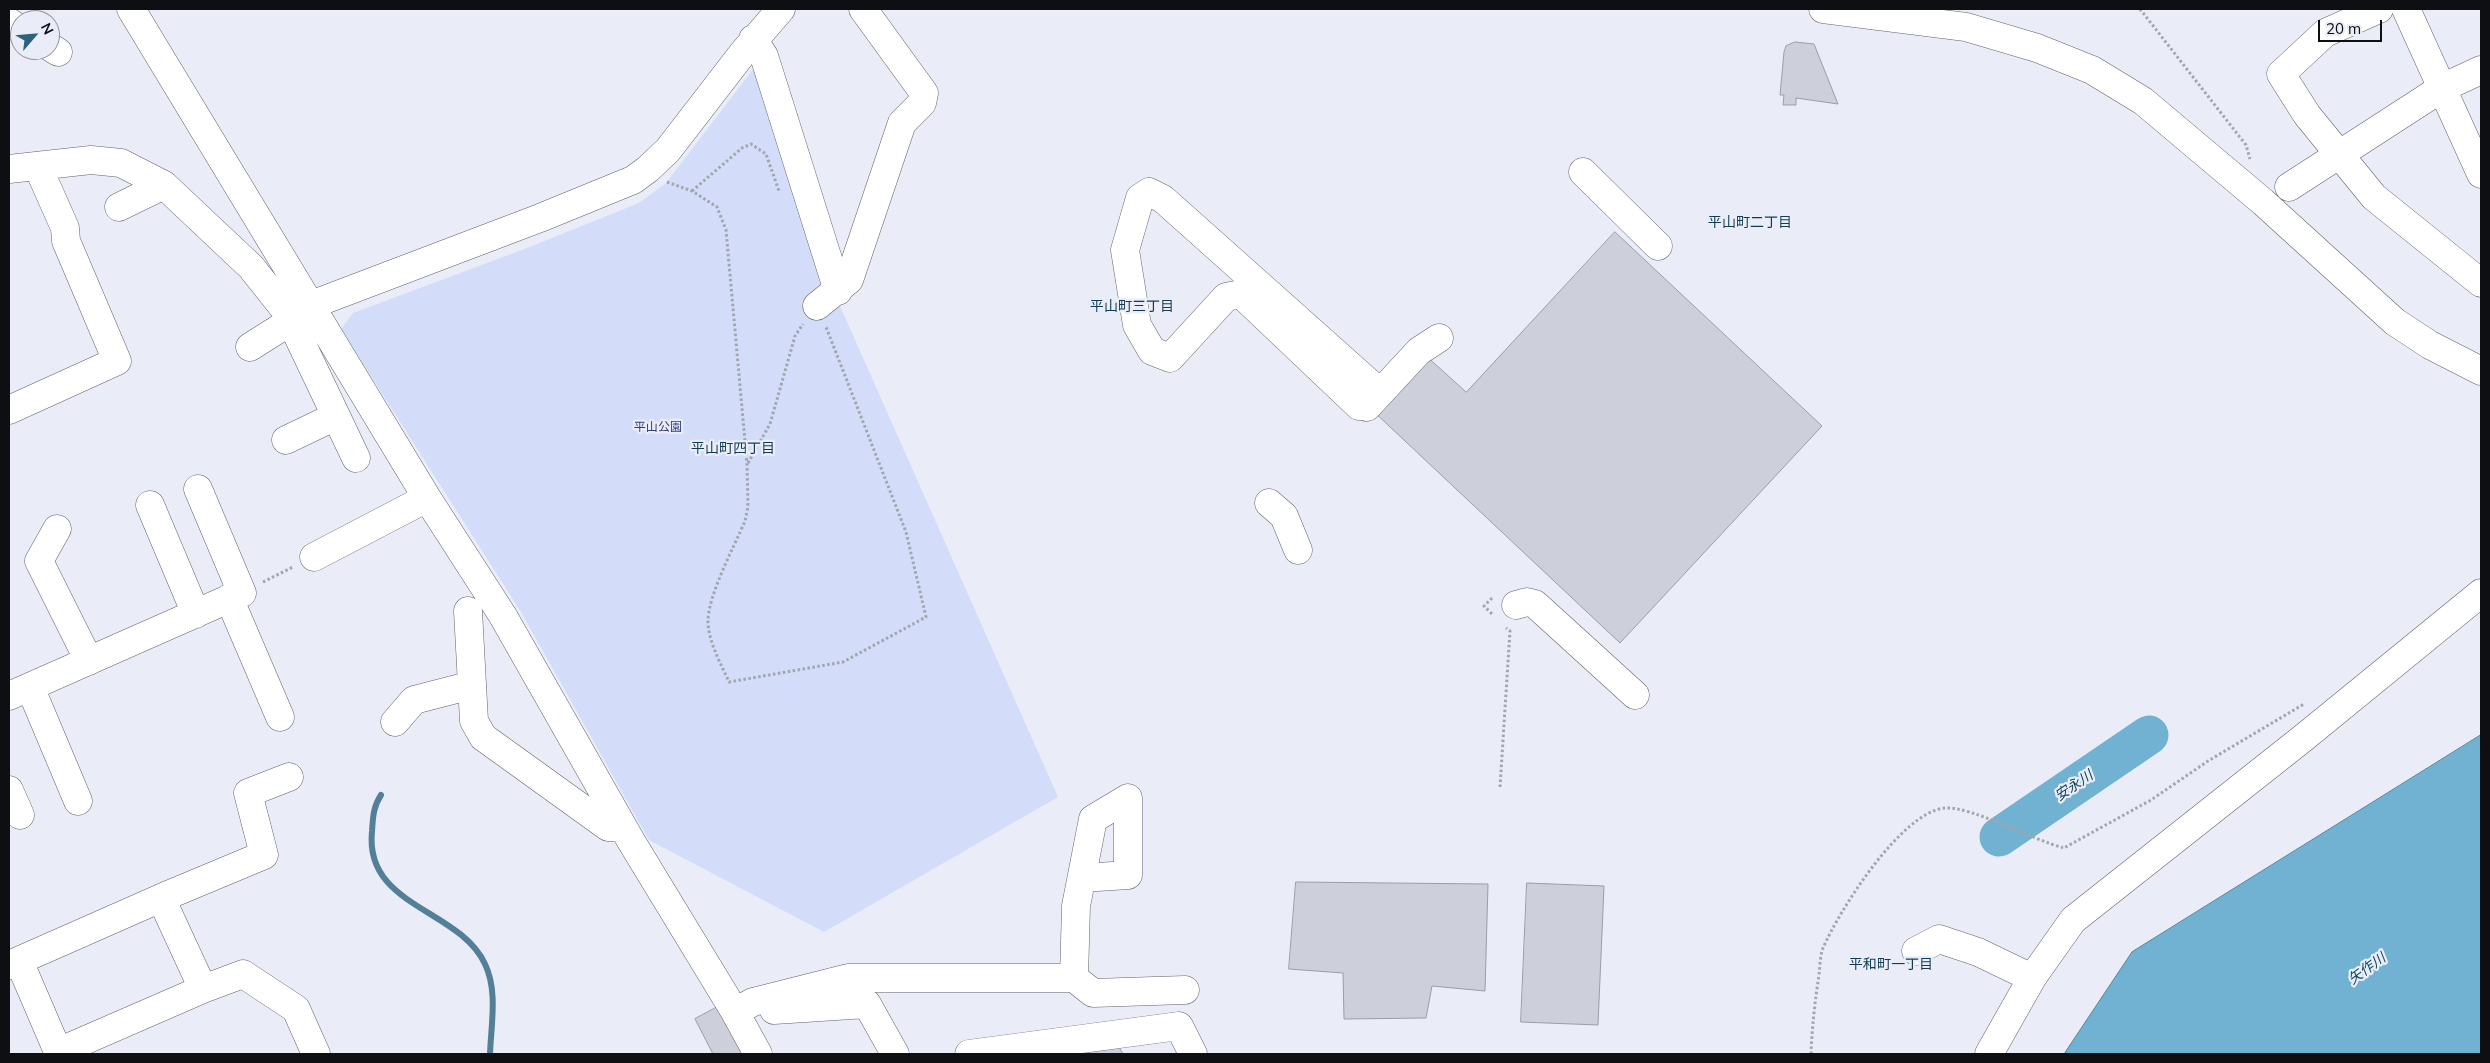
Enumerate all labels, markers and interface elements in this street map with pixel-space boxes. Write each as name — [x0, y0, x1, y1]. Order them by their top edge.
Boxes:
north arrow — [10, 10, 60, 60]
scale bar — [2320, 10, 2384, 42]
text: 20 m — [2326, 19, 2361, 38]
text: N — [37, 20, 58, 37]
district label: 平山町二丁目 — [1708, 215, 1792, 231]
district label: 平山町三丁目 — [1090, 299, 1174, 315]
park label: 平山公園 — [634, 420, 682, 434]
district label: 平山町四丁目 — [691, 441, 775, 457]
water label: 安永川 — [2052, 767, 2096, 805]
water label: 矢作川 — [2345, 950, 2389, 988]
district label: 平和町一丁目 — [1849, 957, 1933, 973]

